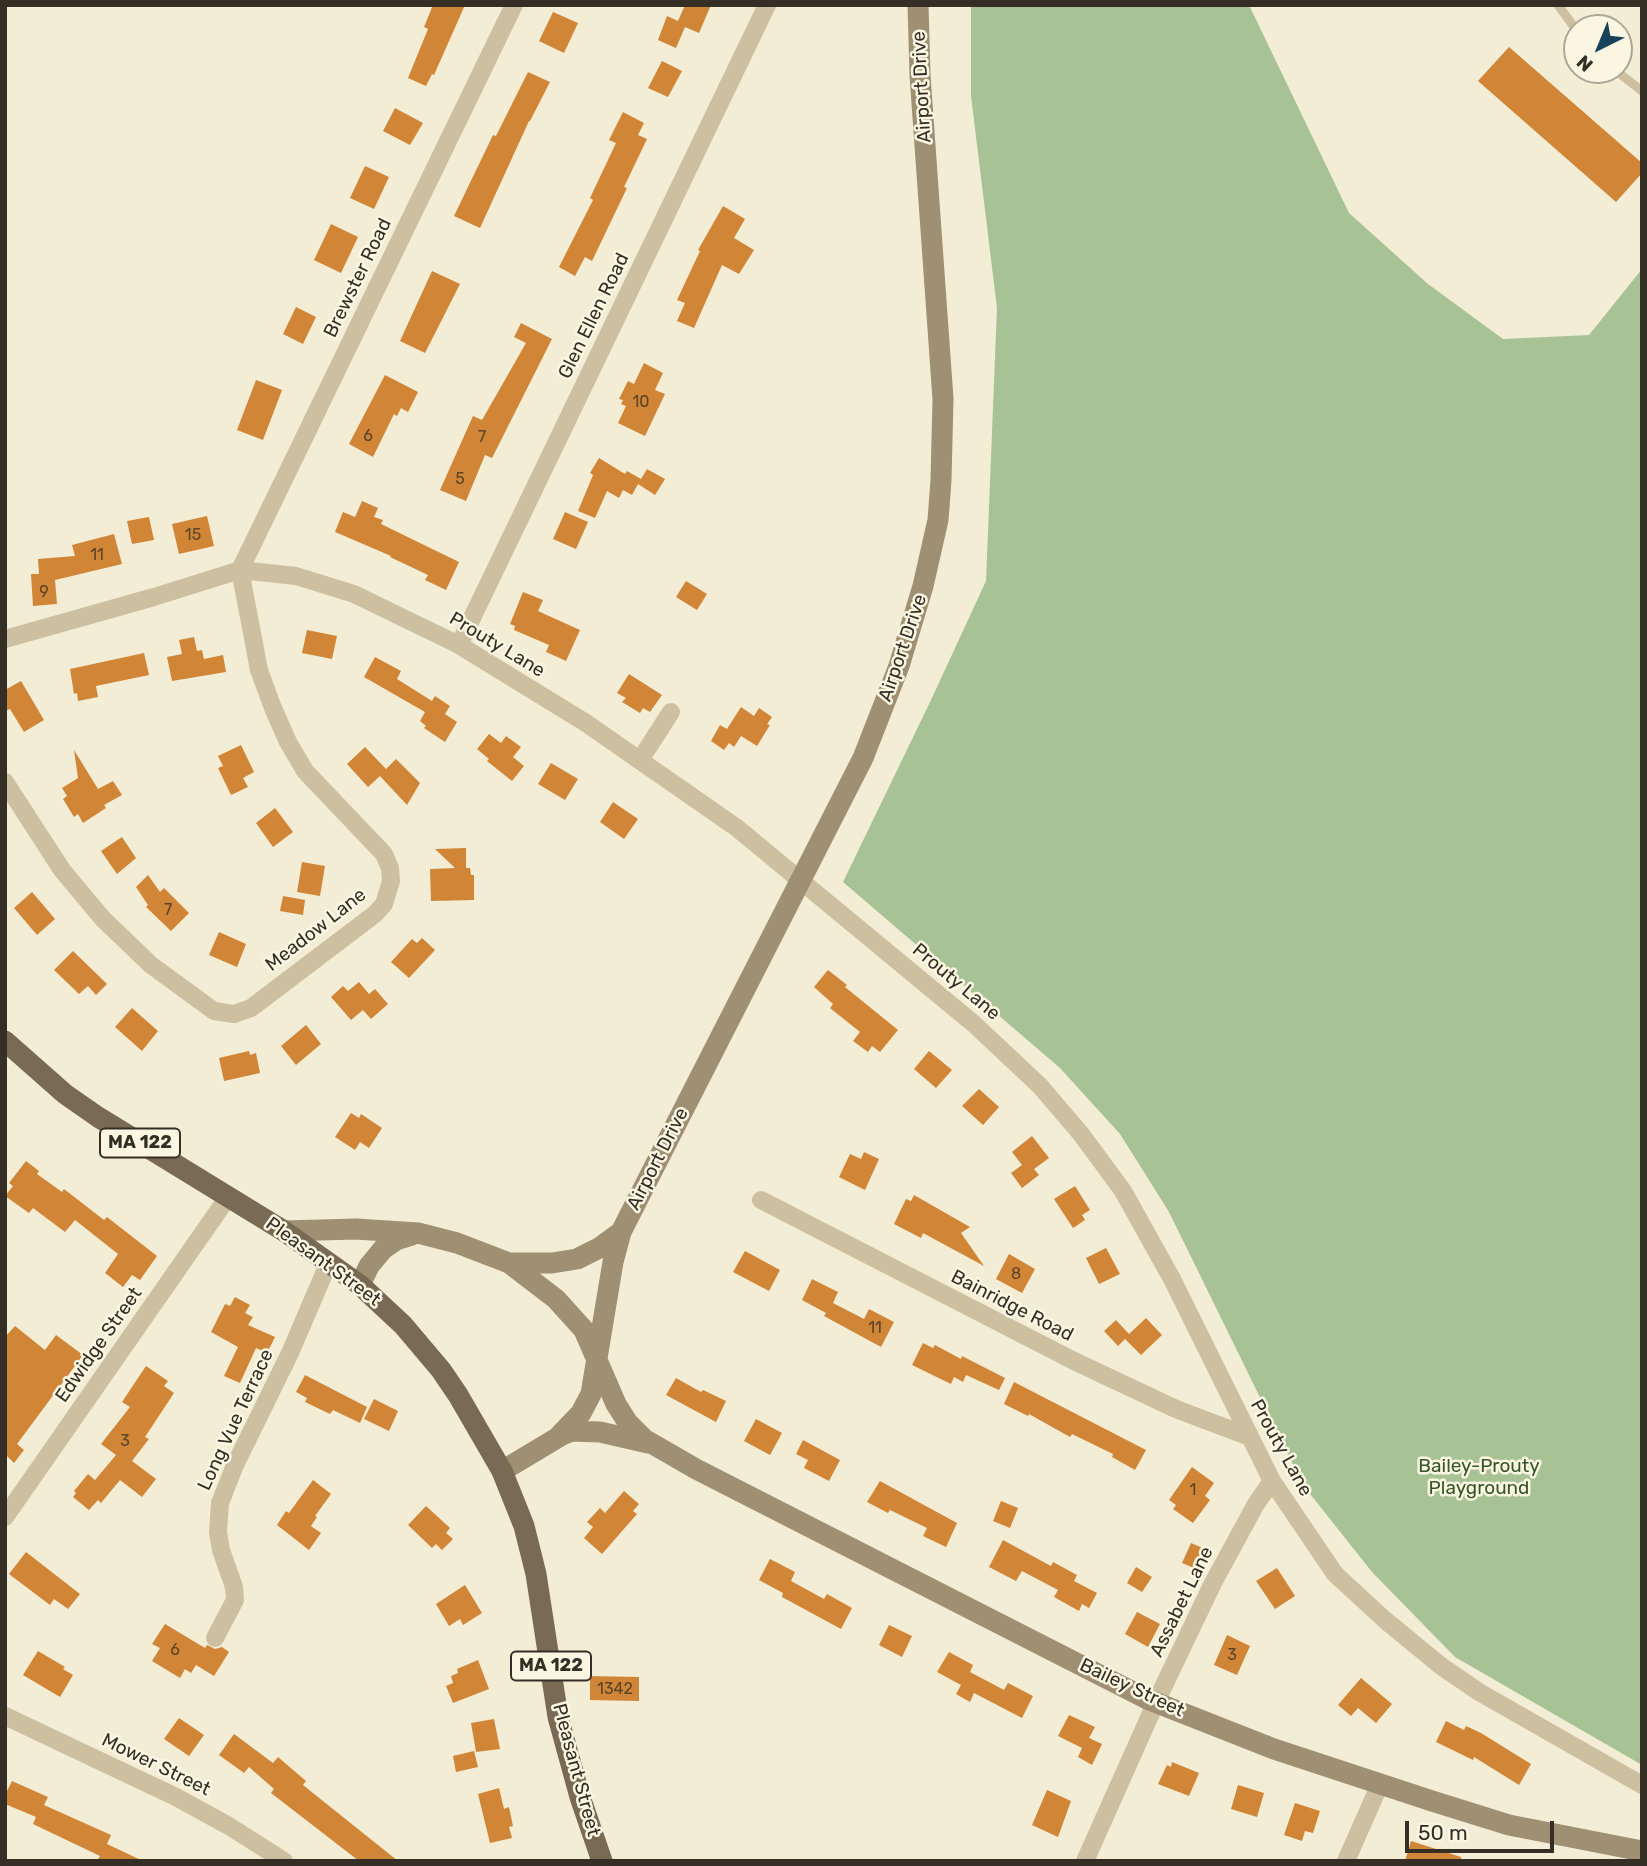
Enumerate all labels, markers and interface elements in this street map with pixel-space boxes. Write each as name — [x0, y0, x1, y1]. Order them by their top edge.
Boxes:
north arrow — [1563, 14, 1633, 84]
street label: Airport Drive — [908, 31, 936, 143]
text: N — [1572, 50, 1598, 76]
street label: Brewster Road — [319, 215, 397, 341]
street label: Glen Ellen Road — [554, 249, 634, 383]
house number: 10 — [632, 392, 650, 412]
house number: 6 — [363, 426, 373, 446]
house number: 7 — [478, 427, 486, 447]
house number: 5 — [455, 469, 465, 489]
house number: 15 — [185, 525, 201, 545]
house number: 11 — [90, 545, 104, 565]
house number: 9 — [39, 582, 49, 602]
street label: Airport Drive — [874, 591, 932, 705]
street label: Prouty Lane — [445, 608, 549, 682]
street label: Meadow Lane — [261, 884, 371, 976]
house number: 7 — [164, 900, 172, 920]
street label: Prouty Lane — [908, 939, 1004, 1025]
street label: Airport Drive — [622, 1104, 694, 1214]
road number: MA 122 — [100, 1128, 180, 1158]
street label: Pleasant Street — [261, 1213, 385, 1311]
house number: 8 — [1011, 1264, 1021, 1284]
street label: Bainridge Road — [947, 1265, 1077, 1347]
street label: Edwidge Street — [51, 1283, 147, 1407]
house number: 11 — [868, 1318, 882, 1338]
street label: Long Vue Terrace — [193, 1346, 279, 1494]
street label: Prouty Lane — [1245, 1395, 1317, 1501]
house number: 3 — [120, 1431, 130, 1451]
park label: Bailey-Prouty Playground — [1418, 1456, 1540, 1500]
house number: 1 — [1190, 1480, 1196, 1500]
street label: Assabet Lane — [1145, 1543, 1219, 1661]
house number: 6 — [170, 1640, 180, 1660]
house number: 3 — [1227, 1645, 1237, 1665]
road number: MA 122 — [511, 1652, 591, 1680]
street label: Bailey Street — [1076, 1654, 1188, 1722]
house number: 1342 — [597, 1679, 633, 1699]
street label: Pleasant Street — [547, 1701, 605, 1839]
street label: Mower Street — [98, 1729, 214, 1801]
scale bar — [1409, 1806, 1558, 1850]
text: 50 m — [1418, 1820, 1468, 1845]

